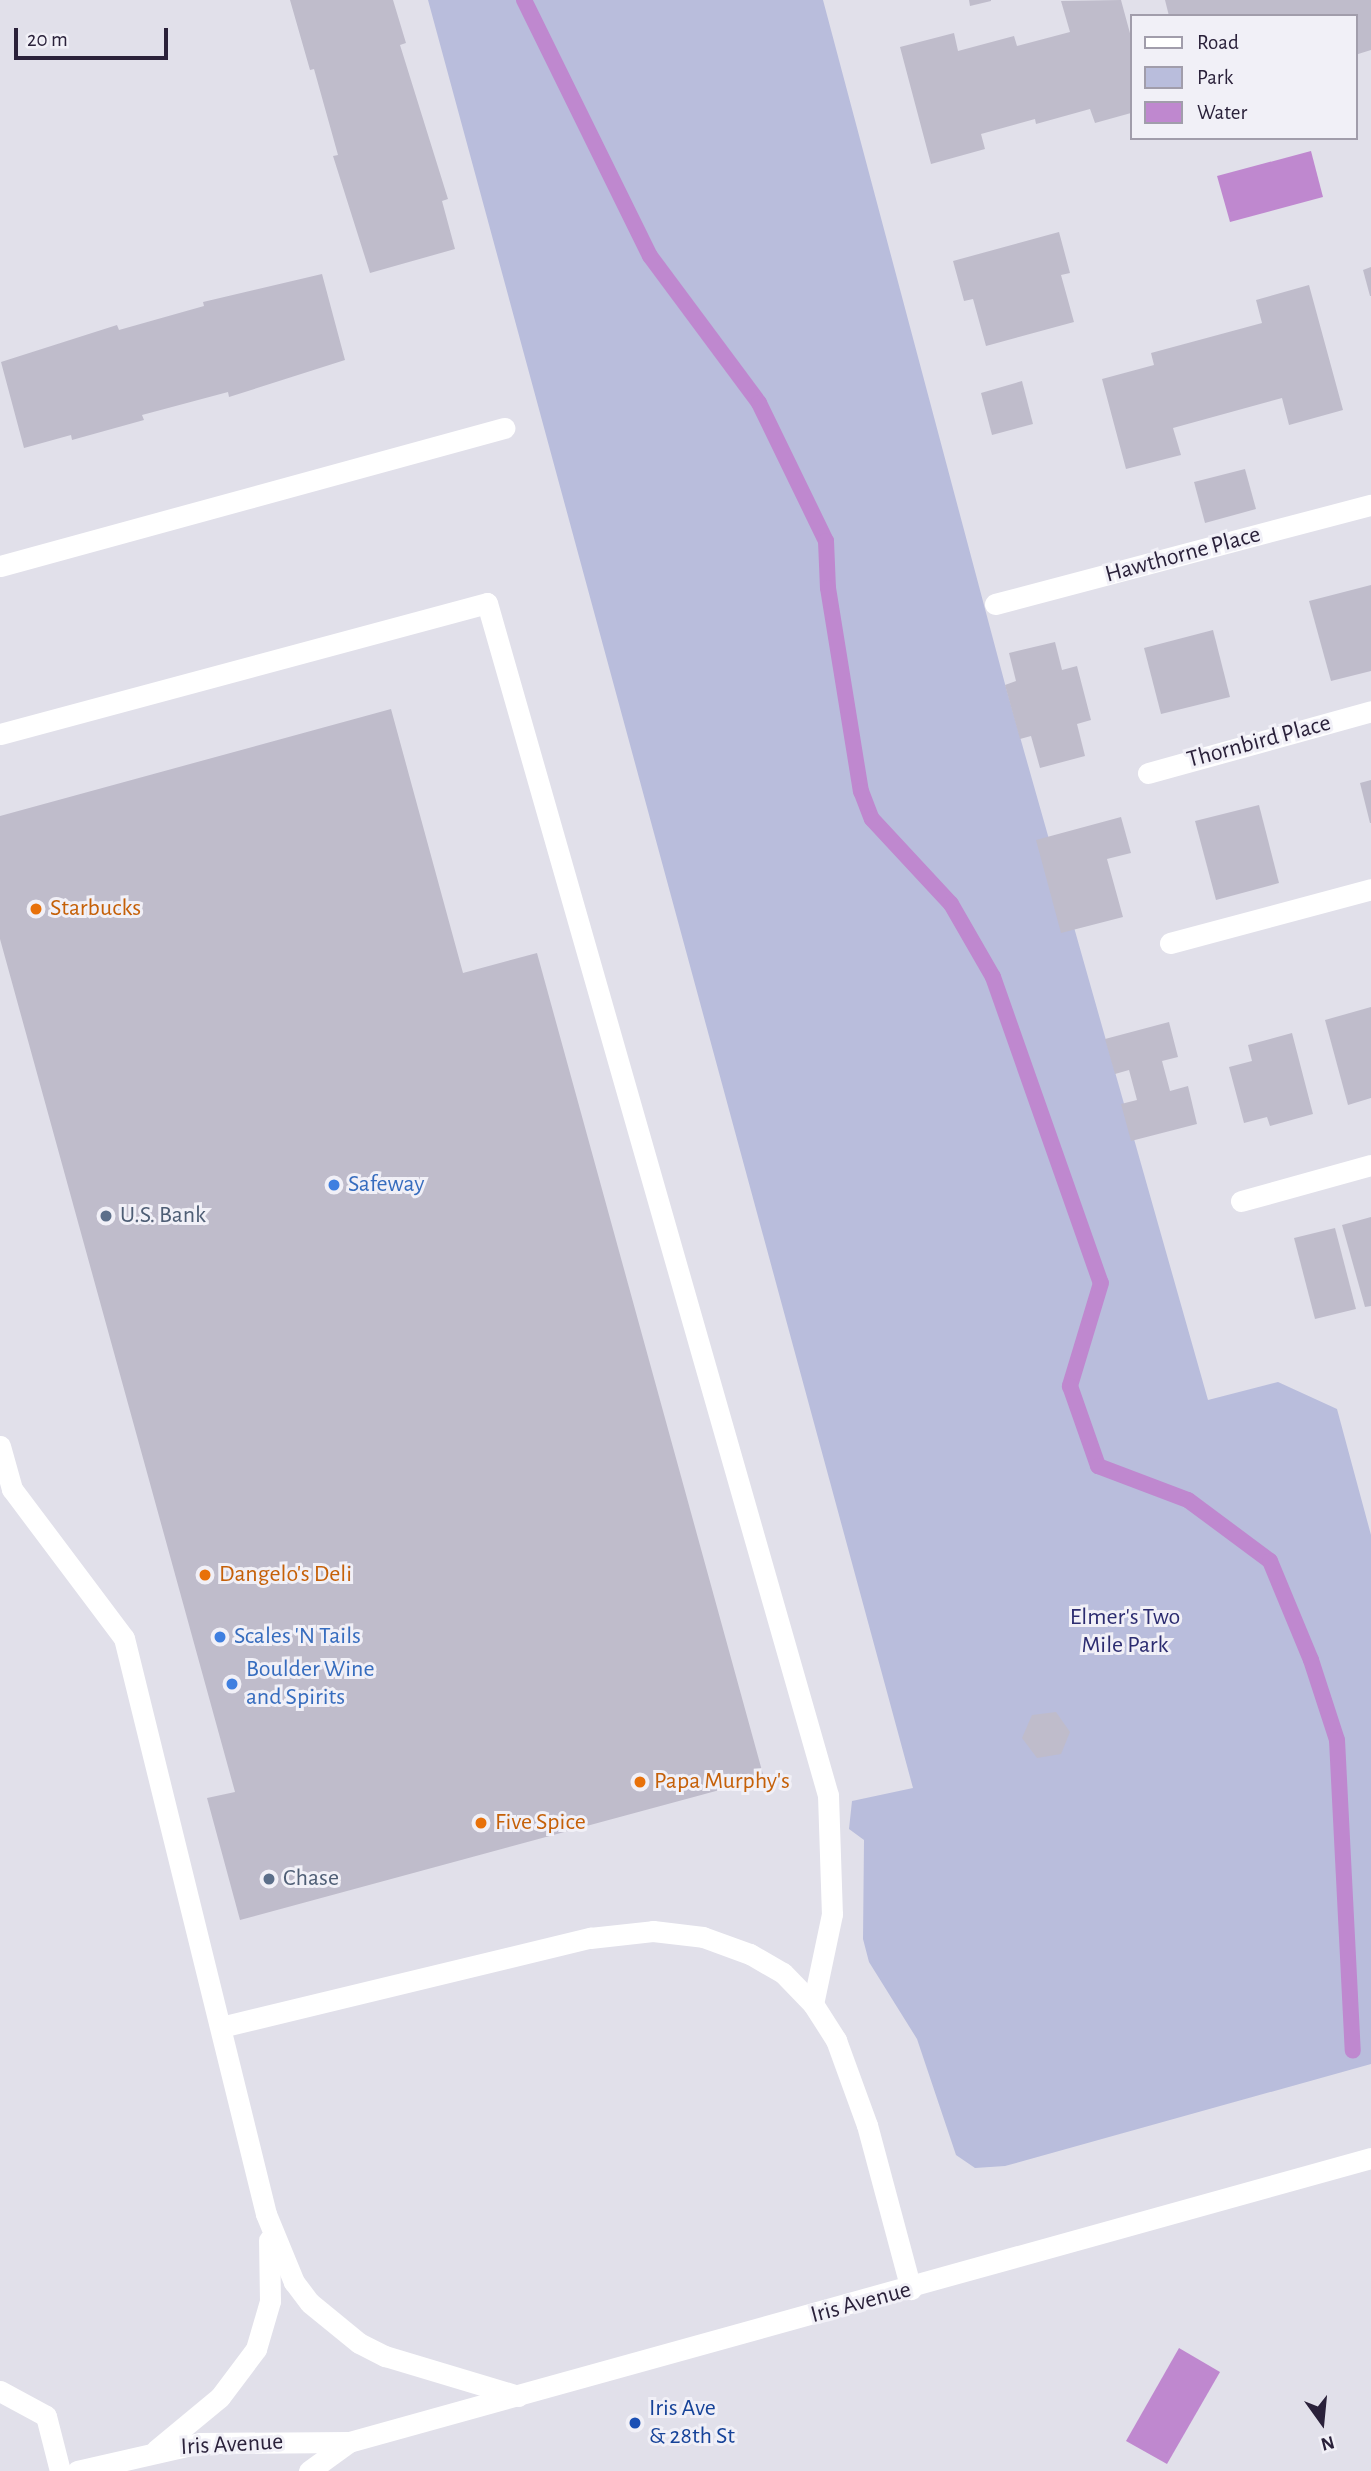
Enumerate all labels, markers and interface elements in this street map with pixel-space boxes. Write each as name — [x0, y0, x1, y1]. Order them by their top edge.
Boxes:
scale bar — [18, 14, 172, 58]
legend — [1130, 14, 1357, 140]
text: 20 m — [27, 29, 68, 50]
text: Road — [1197, 32, 1239, 53]
text: Park — [1197, 67, 1233, 88]
text: Water — [1197, 102, 1247, 123]
street label: Hawthorne Place — [1102, 520, 1264, 590]
street label: Thornbird Place — [1184, 709, 1334, 775]
place label: Starbucks — [50, 895, 141, 923]
marker: Starbucks — [28, 901, 44, 917]
place label: Safeway — [348, 1171, 424, 1199]
marker: Safeway — [326, 1177, 342, 1193]
place label: U.S. Bank — [120, 1202, 206, 1230]
marker: U.S. Bank — [98, 1208, 114, 1224]
place label: Dangelo's Deli — [219, 1561, 352, 1589]
marker: Dangelo's Deli — [197, 1567, 213, 1583]
park label: Elmer's Two Mile Park — [1070, 1604, 1180, 1660]
place label: Scales 'N Tails — [234, 1623, 361, 1651]
marker: Scales 'N Tails — [212, 1629, 228, 1645]
place label: Boulder Wine and Spirits — [246, 1656, 374, 1712]
marker: Boulder Wine and Spirits — [224, 1676, 240, 1692]
place label: Papa Murphy's — [654, 1768, 790, 1796]
marker: Papa Murphy's — [632, 1774, 648, 1790]
place label: Five Spice — [495, 1809, 586, 1837]
marker: Five Spice — [473, 1815, 489, 1831]
place label: Chase — [283, 1865, 339, 1893]
marker: Chase — [261, 1871, 277, 1887]
street label: Iris Avenue — [808, 2276, 914, 2330]
north arrow — [1287, 2387, 1357, 2457]
place label: Iris Ave & 28th St — [649, 2395, 735, 2451]
marker: Iris Ave & 28th St — [627, 2415, 643, 2431]
street label: Iris Avenue — [180, 2428, 284, 2462]
text: N — [1319, 2432, 1336, 2454]

